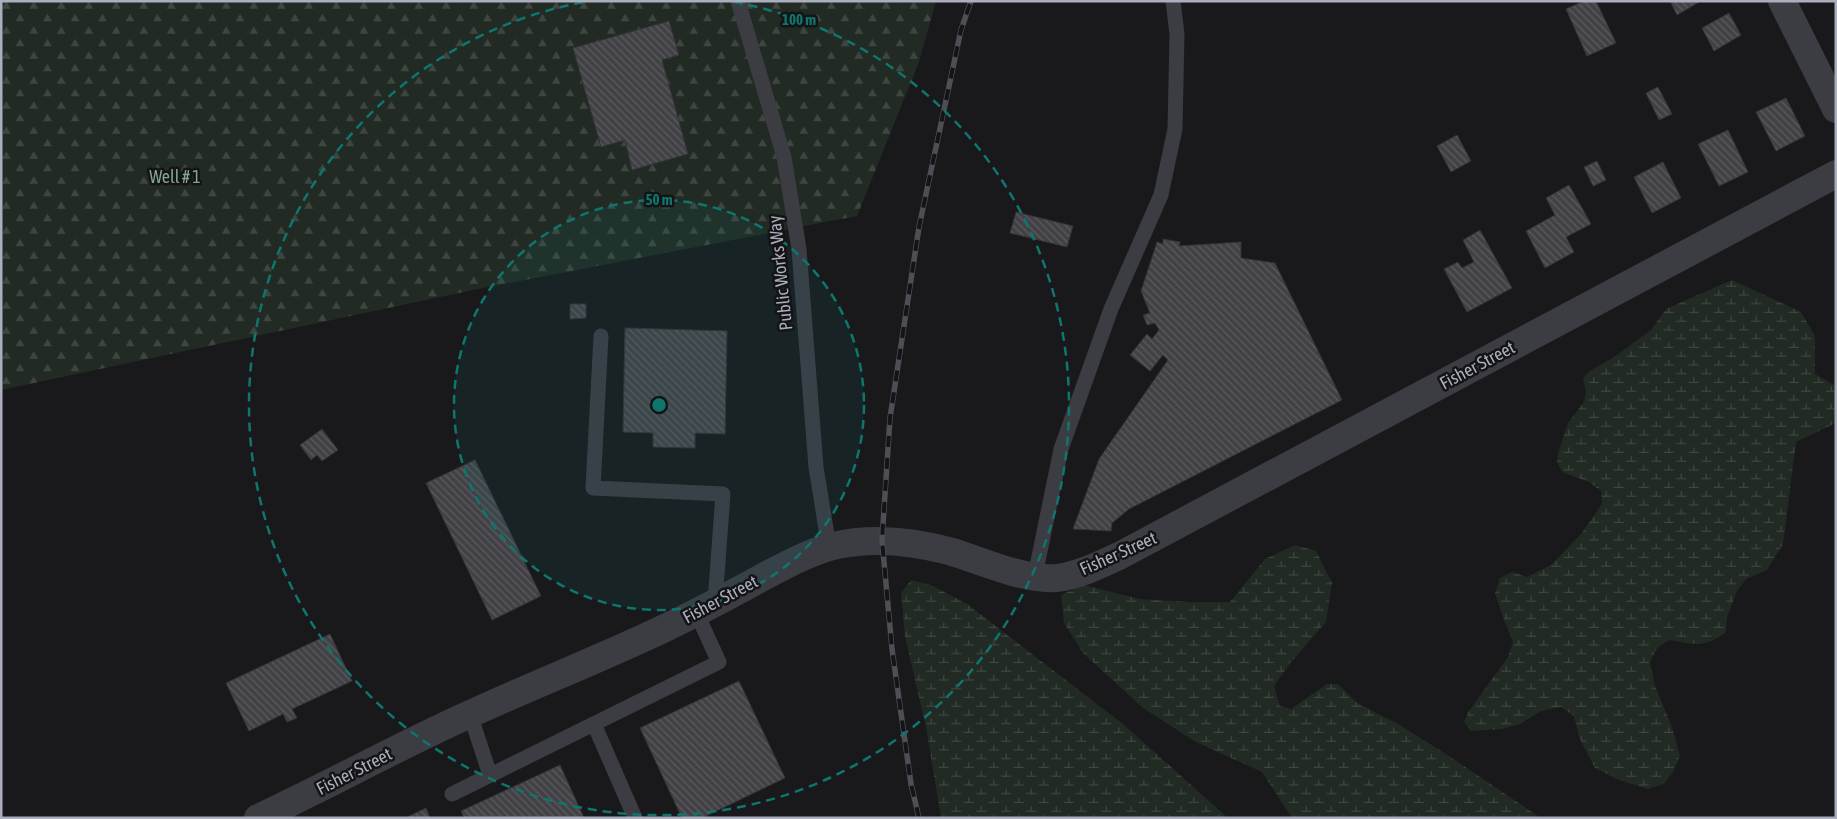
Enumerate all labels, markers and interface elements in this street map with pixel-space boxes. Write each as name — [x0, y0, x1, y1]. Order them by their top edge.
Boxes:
text: 100 m — [782, 11, 816, 28]
park label: Well # 1 — [149, 166, 201, 187]
text: 50 m — [646, 191, 673, 208]
street label: Public Works Way — [764, 215, 796, 331]
street label: Fisher Street — [1436, 336, 1518, 394]
centre of rings — [650, 396, 668, 414]
street label: Fisher Street — [1076, 527, 1160, 579]
street label: Fisher Street — [679, 570, 761, 628]
street label: Fisher Street — [313, 743, 395, 799]

